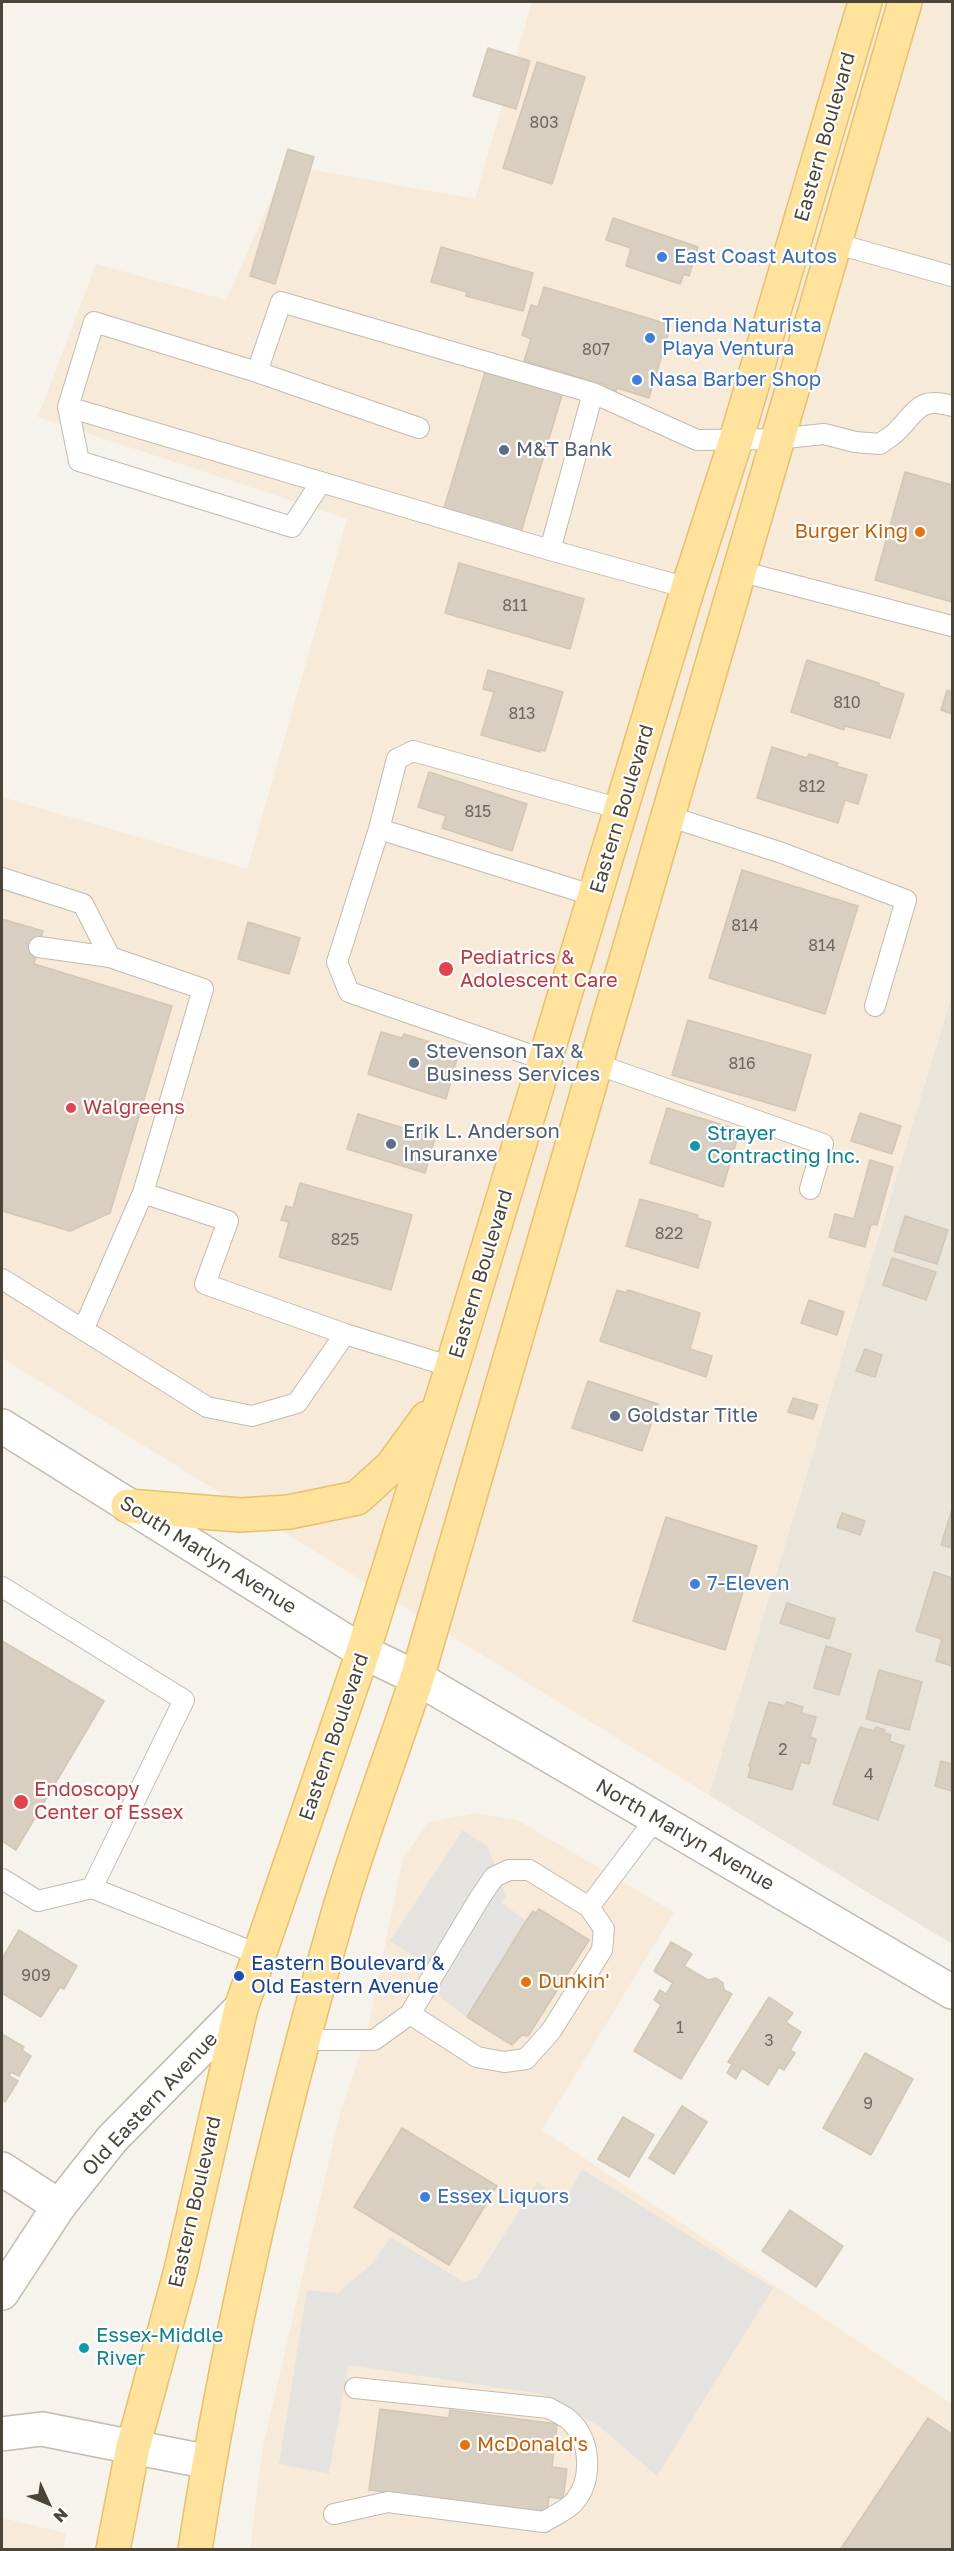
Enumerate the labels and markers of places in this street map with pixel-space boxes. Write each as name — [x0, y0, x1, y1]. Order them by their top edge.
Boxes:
place label: East Coast Autos — [674, 245, 837, 269]
marker: East Coast Autos — [655, 250, 669, 264]
place label: Tienda Naturista Playa Ventura — [662, 314, 822, 361]
marker: Tienda Naturista Playa Ventura — [643, 331, 657, 345]
place label: Nasa Barber Shop — [649, 368, 821, 392]
marker: Nasa Barber Shop — [630, 373, 644, 387]
place label: M&T Bank — [516, 438, 612, 462]
marker: M&T Bank — [497, 443, 511, 457]
place label: Burger King — [794, 520, 908, 544]
marker: Burger King — [913, 525, 927, 539]
place label: Pediatrics & Adolescent Care — [460, 946, 618, 993]
marker: Pediatrics & Adolescent Care — [437, 960, 455, 978]
place label: Stevenson Tax & Business Services — [426, 1040, 600, 1087]
marker: Stevenson Tax & Business Services — [407, 1056, 421, 1070]
place label: Walgreens — [83, 1096, 185, 1120]
marker: Walgreens — [64, 1101, 78, 1115]
place label: Erik L. Anderson Insuranxe — [403, 1120, 560, 1167]
place label: Strayer Contracting Inc. — [707, 1122, 861, 1169]
marker: Erik L. Anderson Insuranxe — [384, 1137, 398, 1151]
marker: Strayer Contracting Inc. — [688, 1139, 702, 1153]
place label: Goldstar Title — [627, 1404, 758, 1428]
marker: Goldstar Title — [608, 1409, 622, 1423]
place label: 7-Eleven — [707, 1572, 789, 1596]
marker: 7-Eleven — [688, 1577, 702, 1591]
place label: Endoscopy Center of Essex — [34, 1778, 183, 1825]
marker: Endoscopy Center of Essex — [12, 1793, 30, 1811]
place label: Eastern Boulevard & Old Eastern Avenue — [251, 1952, 445, 1999]
marker: Eastern Boulevard & Old Eastern Avenue — [232, 1969, 246, 1983]
place label: Dunkin' — [538, 1970, 610, 1994]
marker: Dunkin' — [519, 1975, 533, 1989]
place label: Essex Liquors — [437, 2185, 569, 2209]
marker: Essex Liquors — [418, 2190, 432, 2204]
place label: Essex-Middle River — [96, 2324, 223, 2371]
marker: Essex-Middle River — [77, 2341, 91, 2355]
place label: McDonald's — [477, 2433, 588, 2457]
marker: McDonald's — [458, 2438, 472, 2452]

